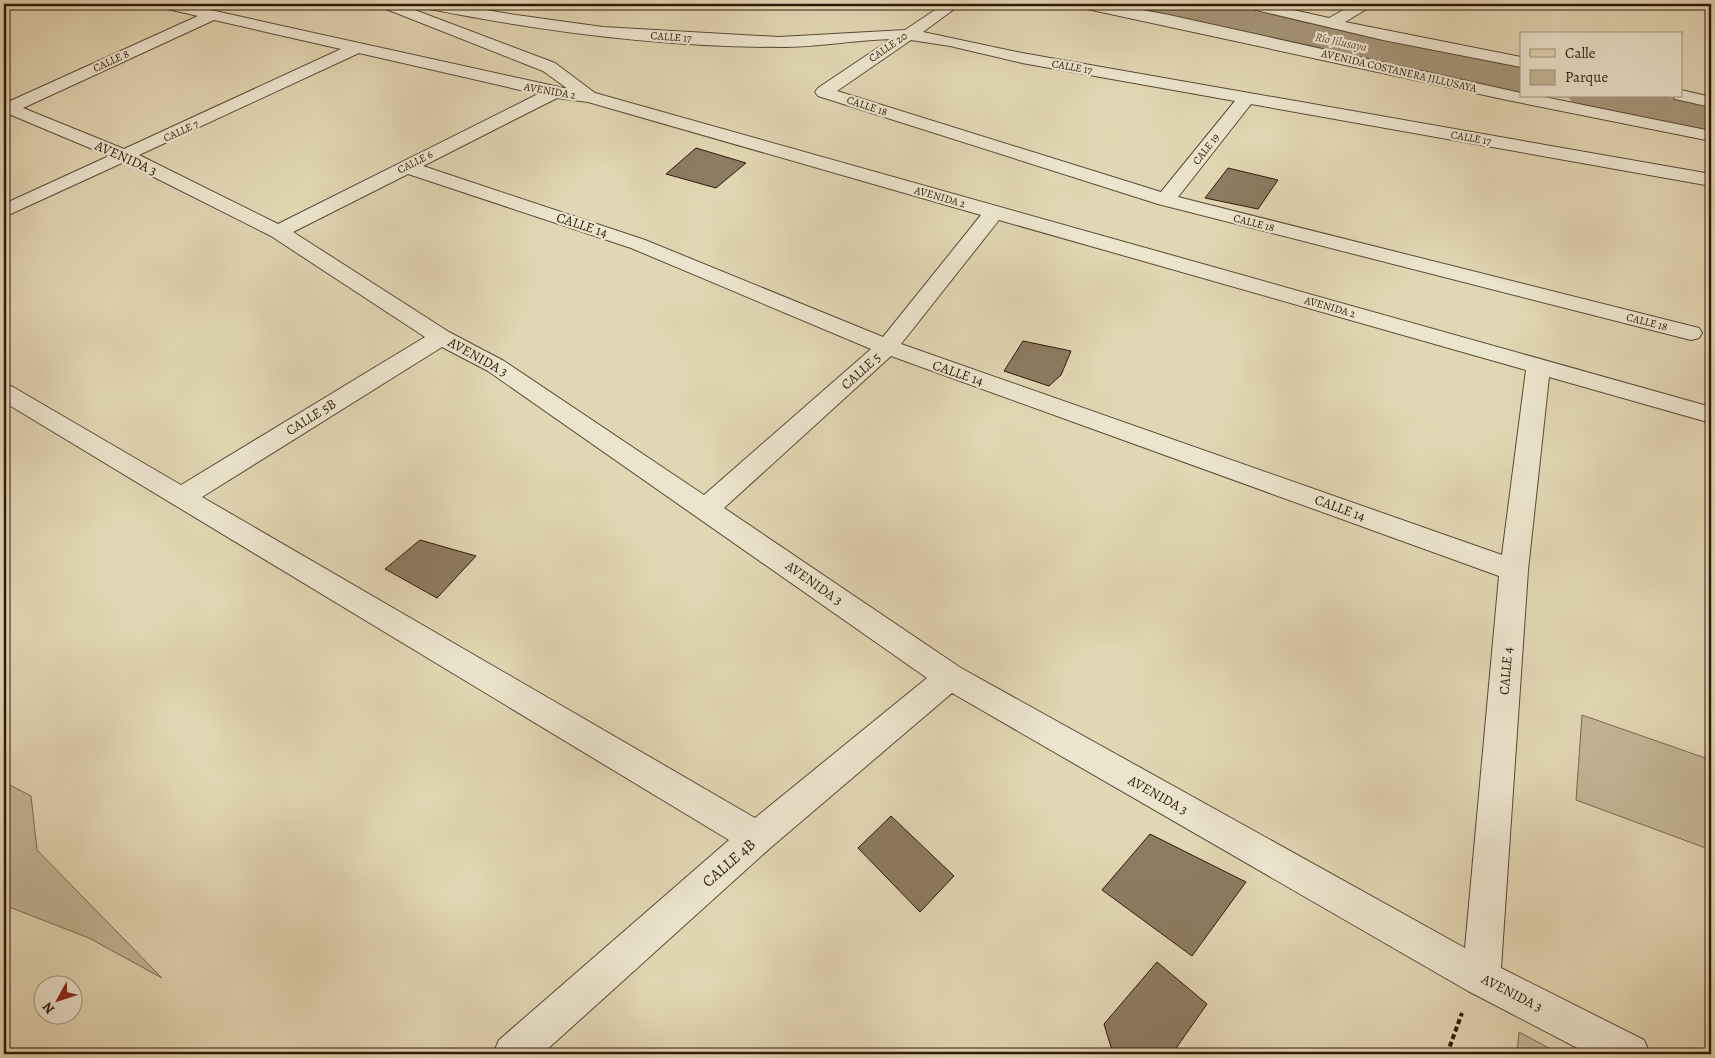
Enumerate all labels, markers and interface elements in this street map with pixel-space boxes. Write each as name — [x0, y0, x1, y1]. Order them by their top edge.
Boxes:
street label: CALLE 17 — [650, 28, 692, 46]
street label: CALLE 20 — [866, 28, 910, 66]
water label: Río Jilusaya — [1314, 29, 1369, 55]
legend — [1520, 32, 1682, 98]
text: Calle — [1565, 43, 1596, 63]
street label: CALLE 8 — [91, 46, 131, 76]
street label: AVENIDA COSTANERA JILLUSAYA — [1319, 46, 1479, 96]
street label: CALLE 17 — [1050, 56, 1094, 78]
text: Parque — [1565, 67, 1608, 87]
street label: AVENIDA 2 — [522, 79, 577, 103]
street label: CALLE 18 — [845, 92, 889, 120]
street label: CALLE 7 — [161, 116, 201, 146]
street label: CALLE 17 — [1449, 127, 1493, 149]
street label: CALE 19 — [1189, 130, 1223, 168]
street label: AVENIDA 3 — [91, 135, 160, 180]
street label: CALLE 6 — [395, 147, 435, 177]
street label: AVENIDA 2 — [912, 182, 967, 211]
street label: CALLE 14 — [554, 208, 610, 242]
street label: CALLE 18 — [1232, 211, 1276, 235]
street label: AVENIDA 2 — [1302, 292, 1357, 321]
street label: CALLE 18 — [1625, 310, 1669, 334]
street label: AVENIDA 3 — [444, 332, 512, 381]
street label: CALLE 5 — [837, 348, 885, 394]
street label: CALLE 14 — [930, 355, 986, 391]
street label: CALLE 5B — [282, 394, 340, 440]
street label: CALLE 14 — [1312, 490, 1368, 526]
street label: AVENIDA 3 — [781, 556, 847, 610]
street label: CALLE 4 — [1494, 646, 1518, 696]
street label: AVENIDA 3 — [1124, 770, 1192, 819]
street label: CALLE 4B — [697, 834, 761, 892]
street label: AVENIDA 3 — [1477, 969, 1546, 1017]
north arrow — [32, 976, 82, 1026]
text: N — [38, 998, 59, 1018]

